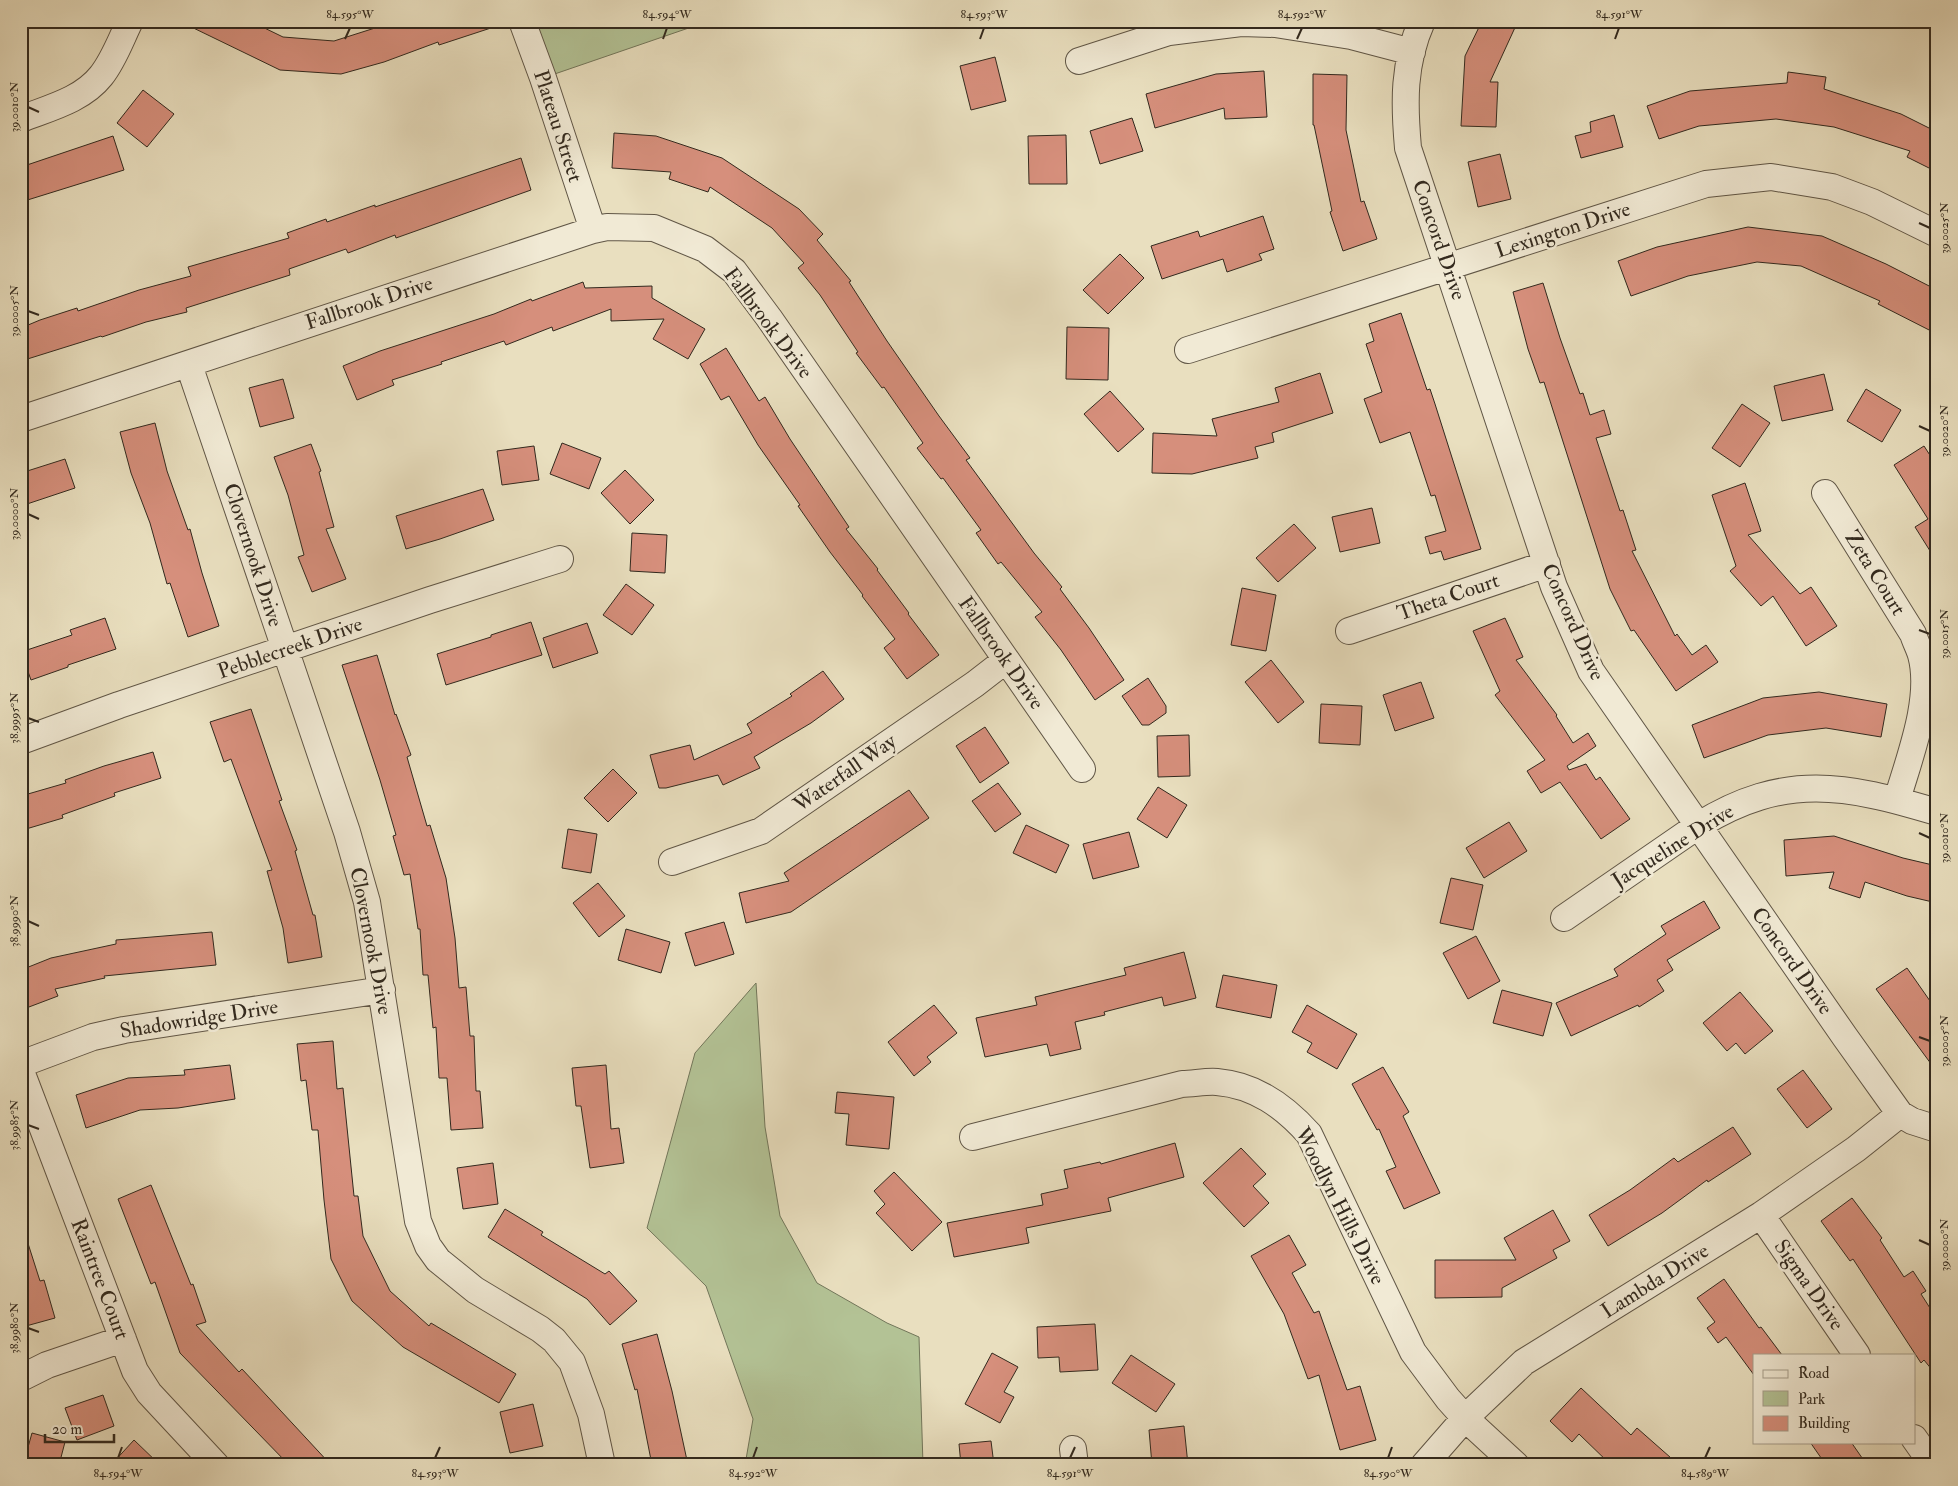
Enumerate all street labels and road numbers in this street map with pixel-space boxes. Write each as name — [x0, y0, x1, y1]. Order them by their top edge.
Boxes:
street label: Plateau Street — [527, 66, 589, 186]
street label: Concord Drive — [1406, 176, 1472, 304]
street label: Lexington Drive — [1492, 195, 1634, 265]
street label: Fallbrook Drive — [717, 262, 819, 384]
street label: Fallbrook Drive — [302, 270, 436, 336]
street label: Clovernook Drive — [217, 480, 289, 630]
street label: Zeta Court — [1838, 525, 1912, 621]
street label: Concord Drive — [1535, 559, 1611, 685]
street label: Theta Court — [1393, 567, 1503, 627]
street label: Fallbrook Drive — [952, 591, 1050, 715]
street label: Pebblecreek Drive — [214, 611, 366, 685]
street label: Waterfall Way — [788, 727, 902, 819]
street label: Jacqueline Drive — [1606, 798, 1739, 895]
street label: Clovernook Drive — [343, 865, 399, 1017]
street label: Concord Drive — [1745, 902, 1839, 1020]
street label: Shadowridge Drive — [118, 993, 280, 1045]
street label: Woodlyn Hills Drive — [1288, 1122, 1391, 1289]
street label: Raintree Court — [65, 1215, 136, 1344]
street label: Sigma Drive — [1768, 1234, 1850, 1336]
street label: Lambda Drive — [1596, 1237, 1714, 1325]

